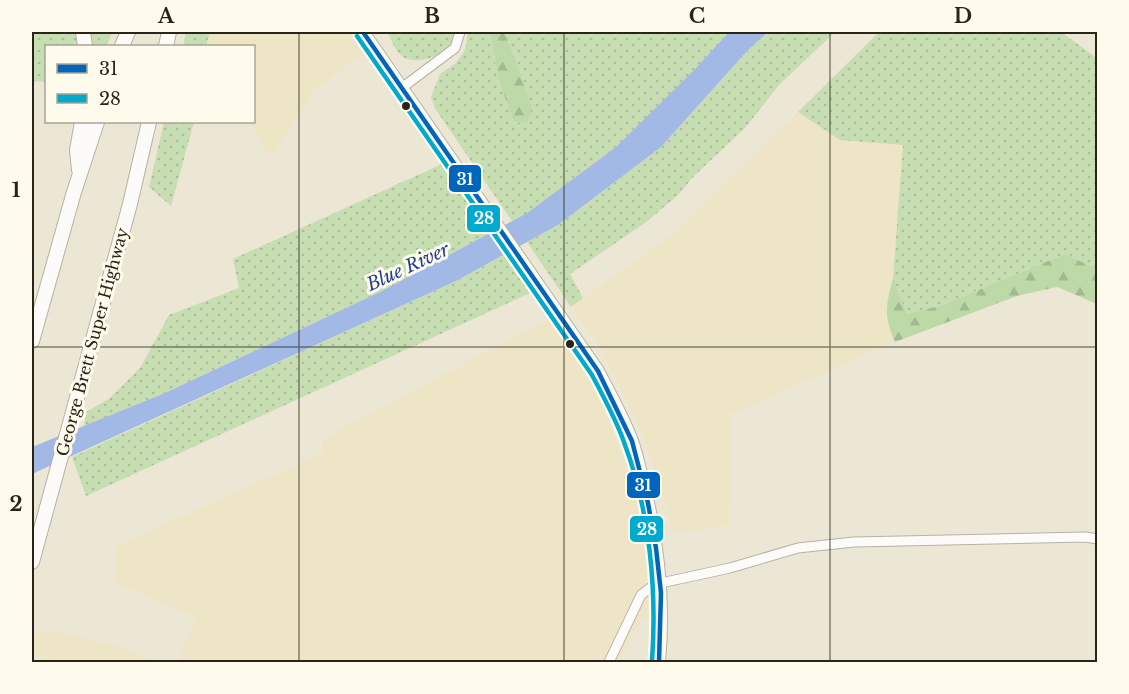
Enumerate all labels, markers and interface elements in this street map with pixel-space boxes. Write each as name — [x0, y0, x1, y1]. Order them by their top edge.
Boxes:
text: A — [157, 4, 175, 28]
text: B — [424, 4, 440, 28]
text: C — [689, 4, 705, 28]
text: D — [954, 4, 972, 28]
legend — [45, 45, 255, 123]
text: 31 — [99, 58, 118, 80]
text: 28 — [99, 88, 121, 110]
unlabelled marker — [400, 100, 412, 112]
line badge: 31 — [448, 164, 482, 193]
text: 31 — [456, 169, 474, 189]
text: 1 — [12, 178, 21, 202]
line badge: 28 — [466, 204, 501, 233]
text: 28 — [474, 208, 494, 228]
street label: George Brett Super Highway — [52, 225, 132, 458]
water label: Blue River — [362, 238, 454, 296]
unlabelled marker — [564, 338, 576, 350]
line badge: 31 — [626, 471, 661, 499]
text: 31 — [634, 475, 652, 495]
text: 2 — [9, 492, 23, 516]
line badge: 28 — [629, 515, 664, 543]
text: 28 — [637, 519, 657, 539]

